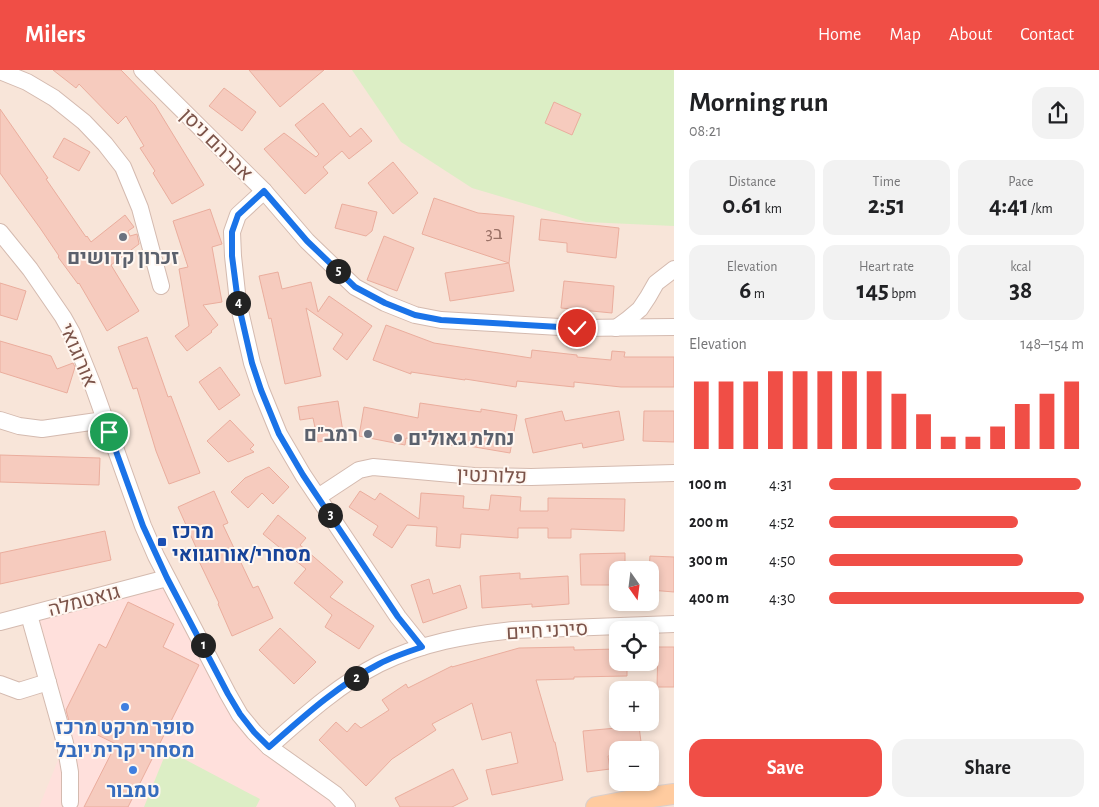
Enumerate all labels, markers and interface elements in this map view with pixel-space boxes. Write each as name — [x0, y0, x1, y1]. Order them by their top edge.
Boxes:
text: Milers — [25, 23, 86, 47]
text: Home — [818, 26, 861, 44]
text: Map — [889, 26, 921, 44]
text: About — [949, 26, 992, 44]
text: Contact — [1020, 26, 1074, 44]
button: share — [1032, 87, 1084, 139]
text: Morning run — [689, 89, 829, 117]
street label: אברהם ניסן — [176, 105, 256, 185]
text: 08:21 — [689, 123, 721, 139]
text: Distance — [728, 175, 776, 189]
text: Time — [873, 175, 900, 189]
text: Pace — [1008, 175, 1033, 189]
text: 0.61 — [722, 193, 762, 218]
text: 2:51 — [868, 193, 905, 218]
text: 4:41 — [989, 193, 1029, 218]
text: km — [762, 202, 782, 216]
text: /km — [1029, 202, 1053, 216]
house number: 3ב — [486, 225, 503, 243]
marker: זכרון קדושים — [117, 231, 129, 243]
place label: זכרון קדושים — [67, 248, 179, 268]
pin: 5 — [326, 258, 350, 284]
text: Elevation — [727, 260, 777, 274]
text: Heart rate — [859, 260, 914, 274]
text: kcal — [1010, 260, 1032, 274]
text: 5 — [335, 264, 342, 278]
text: 6 — [739, 278, 751, 303]
text: 145 — [856, 278, 889, 303]
text: 38 — [1009, 278, 1032, 303]
text: m — [751, 287, 765, 301]
text: bpm — [889, 287, 917, 301]
pin: 4 — [226, 290, 250, 316]
text: 4 — [235, 296, 242, 310]
pin — [556, 307, 598, 349]
icon: check — [563, 314, 591, 342]
street label: אורוגואי — [56, 321, 100, 390]
text: Elevation — [689, 336, 747, 352]
text: 148–154 m — [1020, 336, 1084, 352]
pin — [88, 411, 130, 453]
icon: arrive — [95, 418, 123, 446]
place label: רמב"ם — [304, 425, 358, 445]
marker: רמב"ם — [362, 428, 374, 440]
place label: נחלת גאולים — [408, 429, 515, 449]
marker: נחלת גאולים — [392, 432, 404, 444]
street label: פלורנטין — [457, 465, 527, 487]
text: 100 m — [689, 476, 727, 492]
text: 4:31 — [769, 476, 792, 492]
pin: 3 — [318, 502, 342, 528]
text: 3 — [327, 508, 334, 522]
text: 200 m — [689, 514, 729, 530]
text: 4:52 — [769, 514, 794, 530]
place label: מרכז מסחרי/אורוגוואי — [172, 522, 311, 565]
marker: מרכז מסחרי/אורוגוואי — [156, 536, 168, 548]
text: 300 m — [689, 552, 728, 568]
text: 4:50 — [769, 552, 796, 568]
north arrow — [609, 561, 659, 611]
map controls — [609, 561, 659, 791]
street label: גואטמלה — [46, 582, 122, 620]
text: 400 m — [689, 590, 729, 606]
text: 4:30 — [769, 590, 795, 606]
street label: סירני חיים — [506, 619, 589, 643]
button: locate — [609, 621, 659, 671]
pin: 1 — [190, 632, 216, 658]
text: 1 — [201, 638, 206, 652]
pin: 2 — [344, 666, 368, 690]
text: 2 — [353, 671, 360, 685]
button: + — [609, 681, 659, 731]
marker: סופר מרקט מרכז מסחרי קרית יובל — [119, 701, 131, 713]
place label: סופר מרקט מרכז מסחרי קרית יובל — [55, 718, 195, 761]
button: Save — [689, 739, 882, 797]
button: Share — [892, 739, 1084, 797]
button: − — [609, 741, 659, 791]
marker: טמבור — [127, 764, 139, 776]
place label: טמבור — [106, 781, 160, 801]

